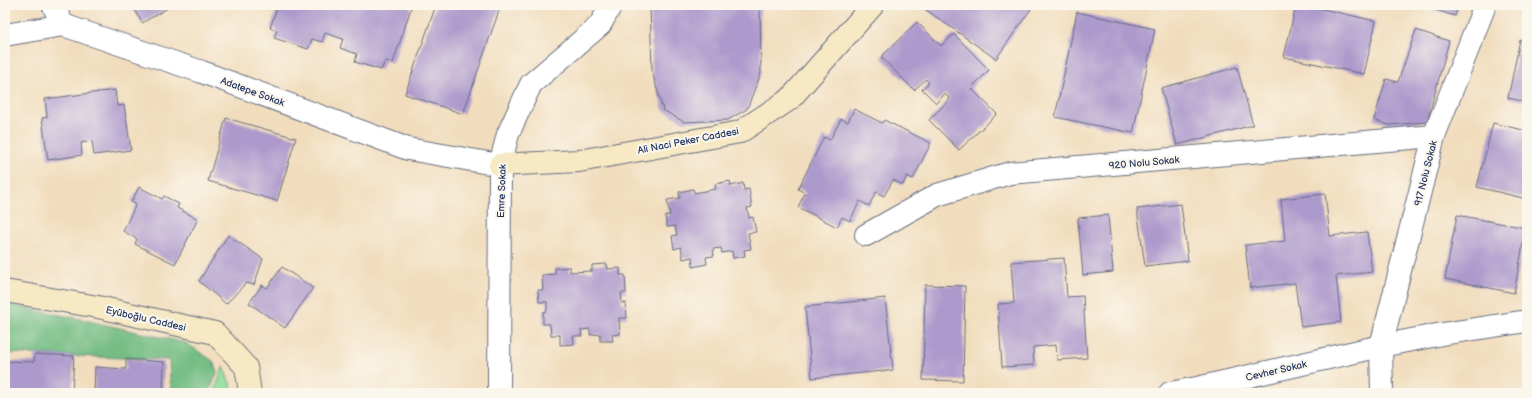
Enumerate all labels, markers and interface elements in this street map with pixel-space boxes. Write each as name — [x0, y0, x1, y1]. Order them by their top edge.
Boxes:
street label: Adatepe Sokak — [219, 75, 286, 109]
street label: Ali Naci Peker Caddesi — [636, 125, 740, 157]
street label: 917 Nolu Sokak — [1412, 139, 1440, 207]
street label: 920 Nolu Sokak — [1108, 154, 1180, 172]
street label: Emre Sokak — [495, 164, 509, 218]
street label: Eyüboğlu Caddesi — [105, 304, 187, 334]
street label: Cevher Sokak — [1244, 358, 1308, 384]

